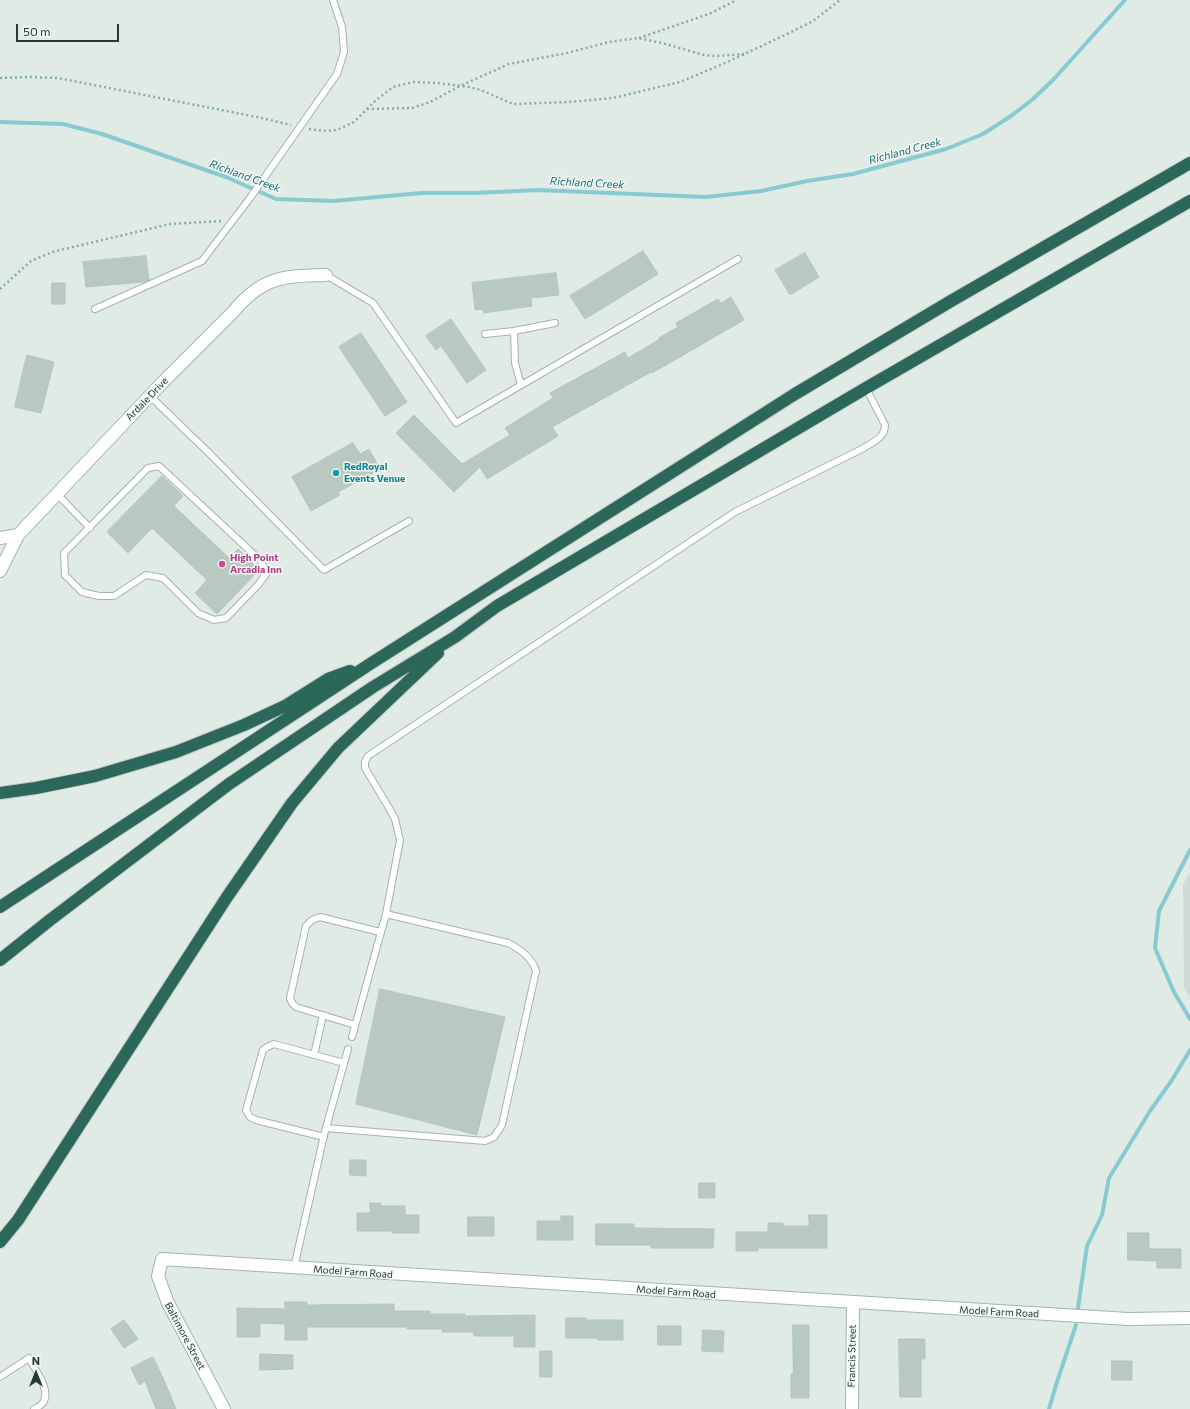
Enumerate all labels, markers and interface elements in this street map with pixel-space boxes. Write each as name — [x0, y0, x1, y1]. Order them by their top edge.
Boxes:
scale bar — [18, 16, 121, 42]
text: 50 m — [23, 24, 51, 38]
water label: Richland Creek — [867, 135, 943, 167]
water label: Richland Creek — [208, 157, 282, 195]
water label: Richland Creek — [549, 174, 625, 192]
street label: Ardale Drive — [123, 375, 171, 423]
place label: RedRoyal Events Venue — [344, 461, 405, 484]
marker: RedRoyal Events Venue — [331, 468, 341, 478]
place label: High Point Arcadia Inn — [230, 552, 282, 576]
marker: High Point Arcadia Inn — [217, 559, 227, 569]
street label: Model Farm Road — [313, 1263, 393, 1281]
street label: Model Farm Road — [636, 1283, 716, 1301]
street label: Baltimore Street — [162, 1300, 208, 1372]
street label: Model Farm Road — [959, 1304, 1039, 1320]
street label: Francis Street — [845, 1325, 859, 1387]
north arrow — [16, 1353, 56, 1393]
text: N — [32, 1354, 40, 1367]

